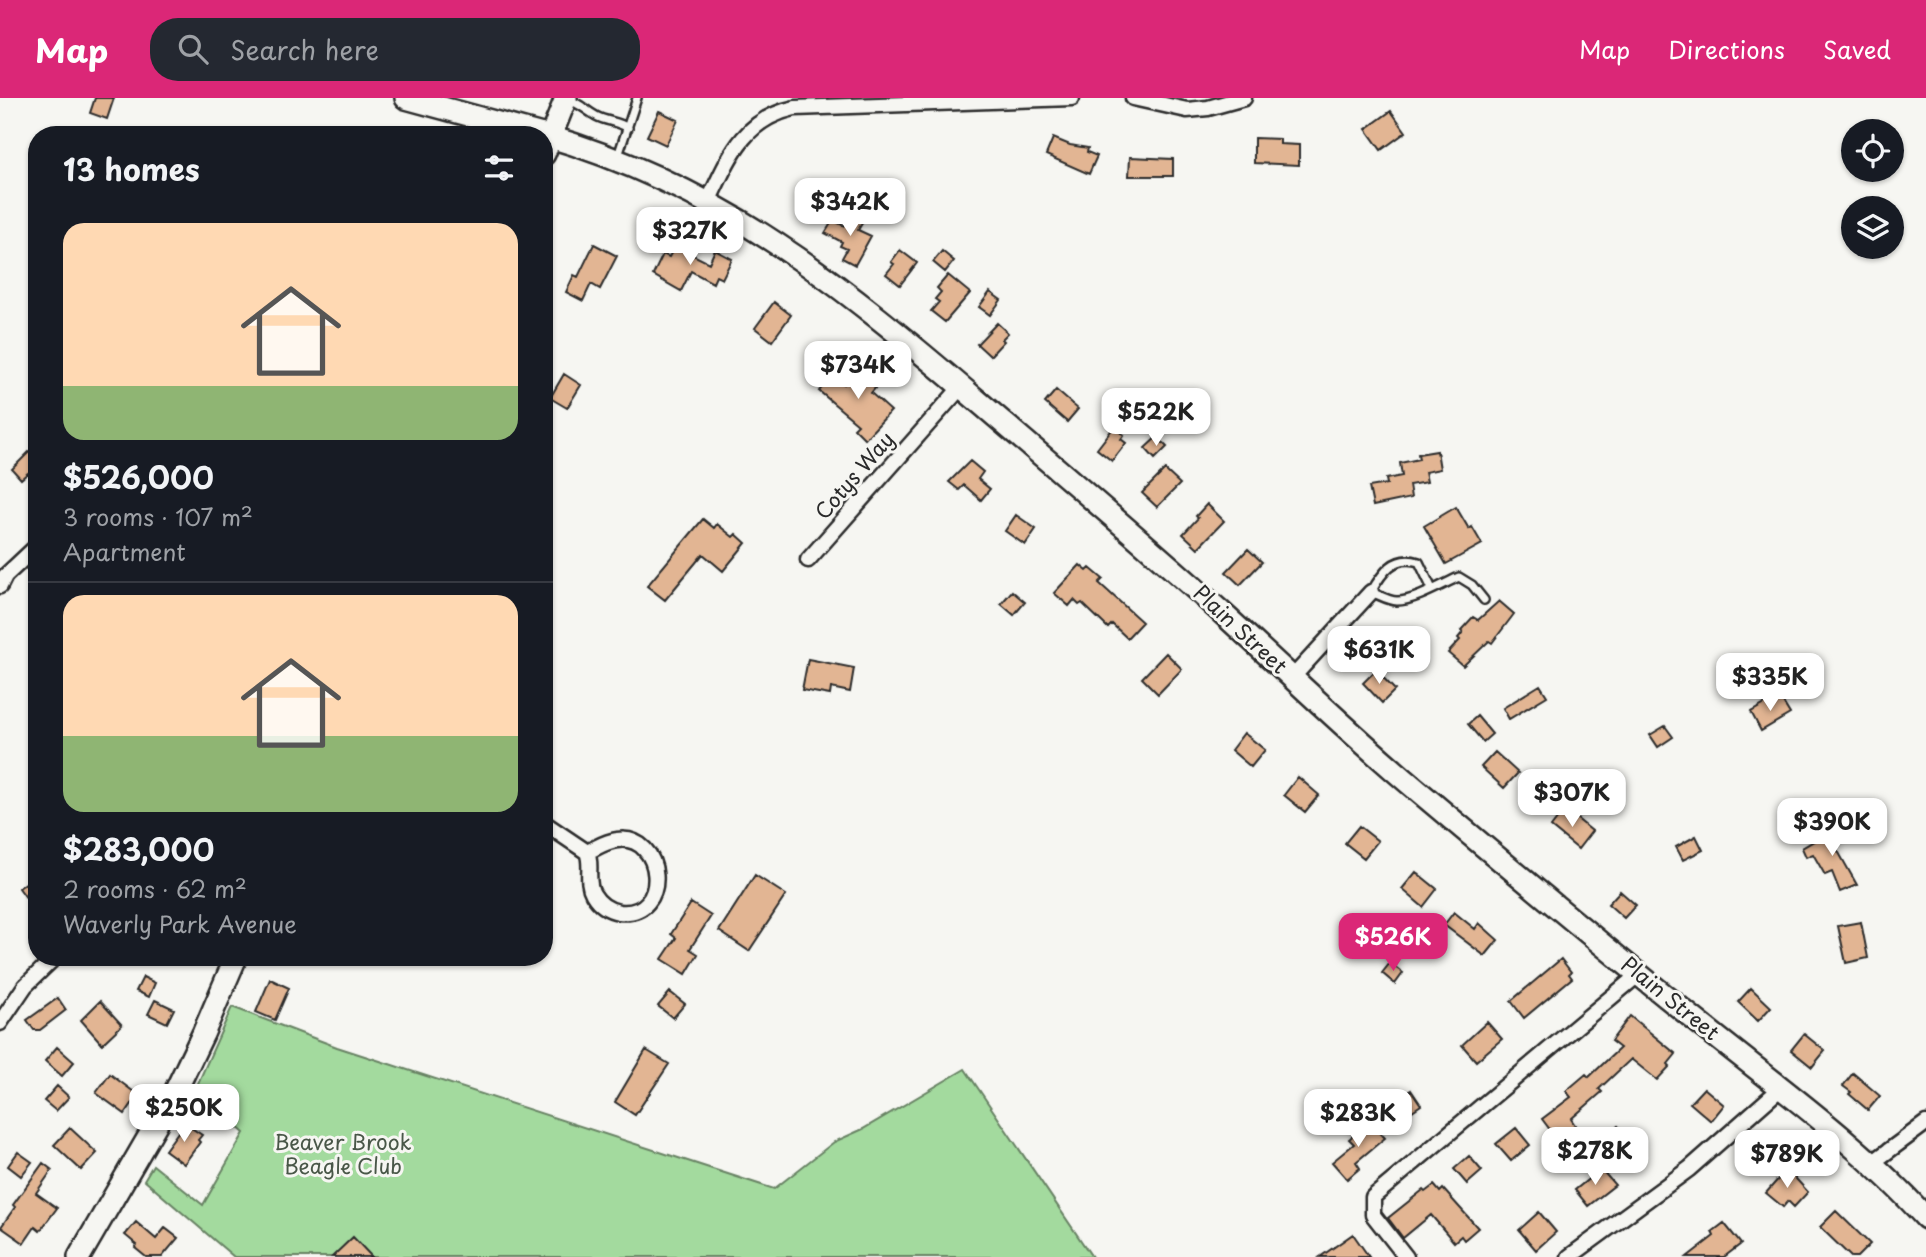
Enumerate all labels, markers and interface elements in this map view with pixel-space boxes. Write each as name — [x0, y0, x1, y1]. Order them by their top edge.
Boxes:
search box — [150, 18, 640, 81]
text: Map — [35, 24, 108, 74]
icon: search — [174, 30, 212, 68]
text: Search here — [230, 30, 379, 69]
text: Map — [1579, 31, 1630, 67]
text: Directions — [1668, 31, 1785, 67]
text: Saved — [1823, 31, 1891, 67]
map controls — [1841, 119, 1904, 259]
button: locate — [1841, 119, 1904, 182]
text: 13 homes — [63, 146, 200, 191]
icon: filters — [480, 149, 518, 187]
pin: $342K — [801, 178, 899, 238]
text: $342K — [810, 183, 890, 218]
button: layers — [1841, 196, 1904, 259]
pin: $327K — [641, 208, 739, 267]
text: $327K — [652, 212, 728, 247]
icon: home — [228, 268, 354, 394]
pin: $734K — [809, 342, 907, 401]
text: $734K — [820, 346, 896, 381]
pin: $522K — [1107, 388, 1205, 448]
text: $522K — [1118, 393, 1194, 428]
street label: Cotys Way — [806, 423, 901, 526]
text: $526,000 — [63, 454, 214, 499]
text: 3 rooms · 107 m² — [63, 499, 253, 534]
text: Apartment — [63, 534, 186, 569]
street label: Plain Street — [1187, 576, 1296, 681]
pin: $631K — [1330, 626, 1428, 686]
text: $631K — [1343, 631, 1415, 666]
icon: home — [228, 640, 354, 766]
pin: $335K — [1721, 654, 1819, 713]
text: $335K — [1732, 658, 1808, 693]
pin: $307K — [1523, 770, 1621, 829]
text: $307K — [1534, 774, 1610, 809]
pin: $390K — [1783, 798, 1881, 858]
text: $390K — [1793, 803, 1871, 838]
text: $283,000 — [63, 826, 214, 871]
text: 2 rooms · 62 m² — [63, 871, 247, 906]
text: Waverly Park Avenue — [63, 906, 297, 941]
pin: $526K — [1344, 914, 1442, 973]
text: $526K — [1355, 918, 1431, 953]
street label: Plain Street — [1615, 948, 1727, 1047]
pin: $250K — [135, 1084, 233, 1144]
text: $250K — [145, 1089, 223, 1124]
pin: $283K — [1309, 1090, 1407, 1149]
text: $283K — [1320, 1094, 1396, 1129]
park label: Beaver Brook Beagle Club — [274, 1125, 412, 1181]
pin: $278K — [1546, 1128, 1644, 1187]
pin: $789K — [1738, 1130, 1836, 1190]
text: $278K — [1557, 1132, 1633, 1167]
text: $789K — [1751, 1135, 1823, 1170]

